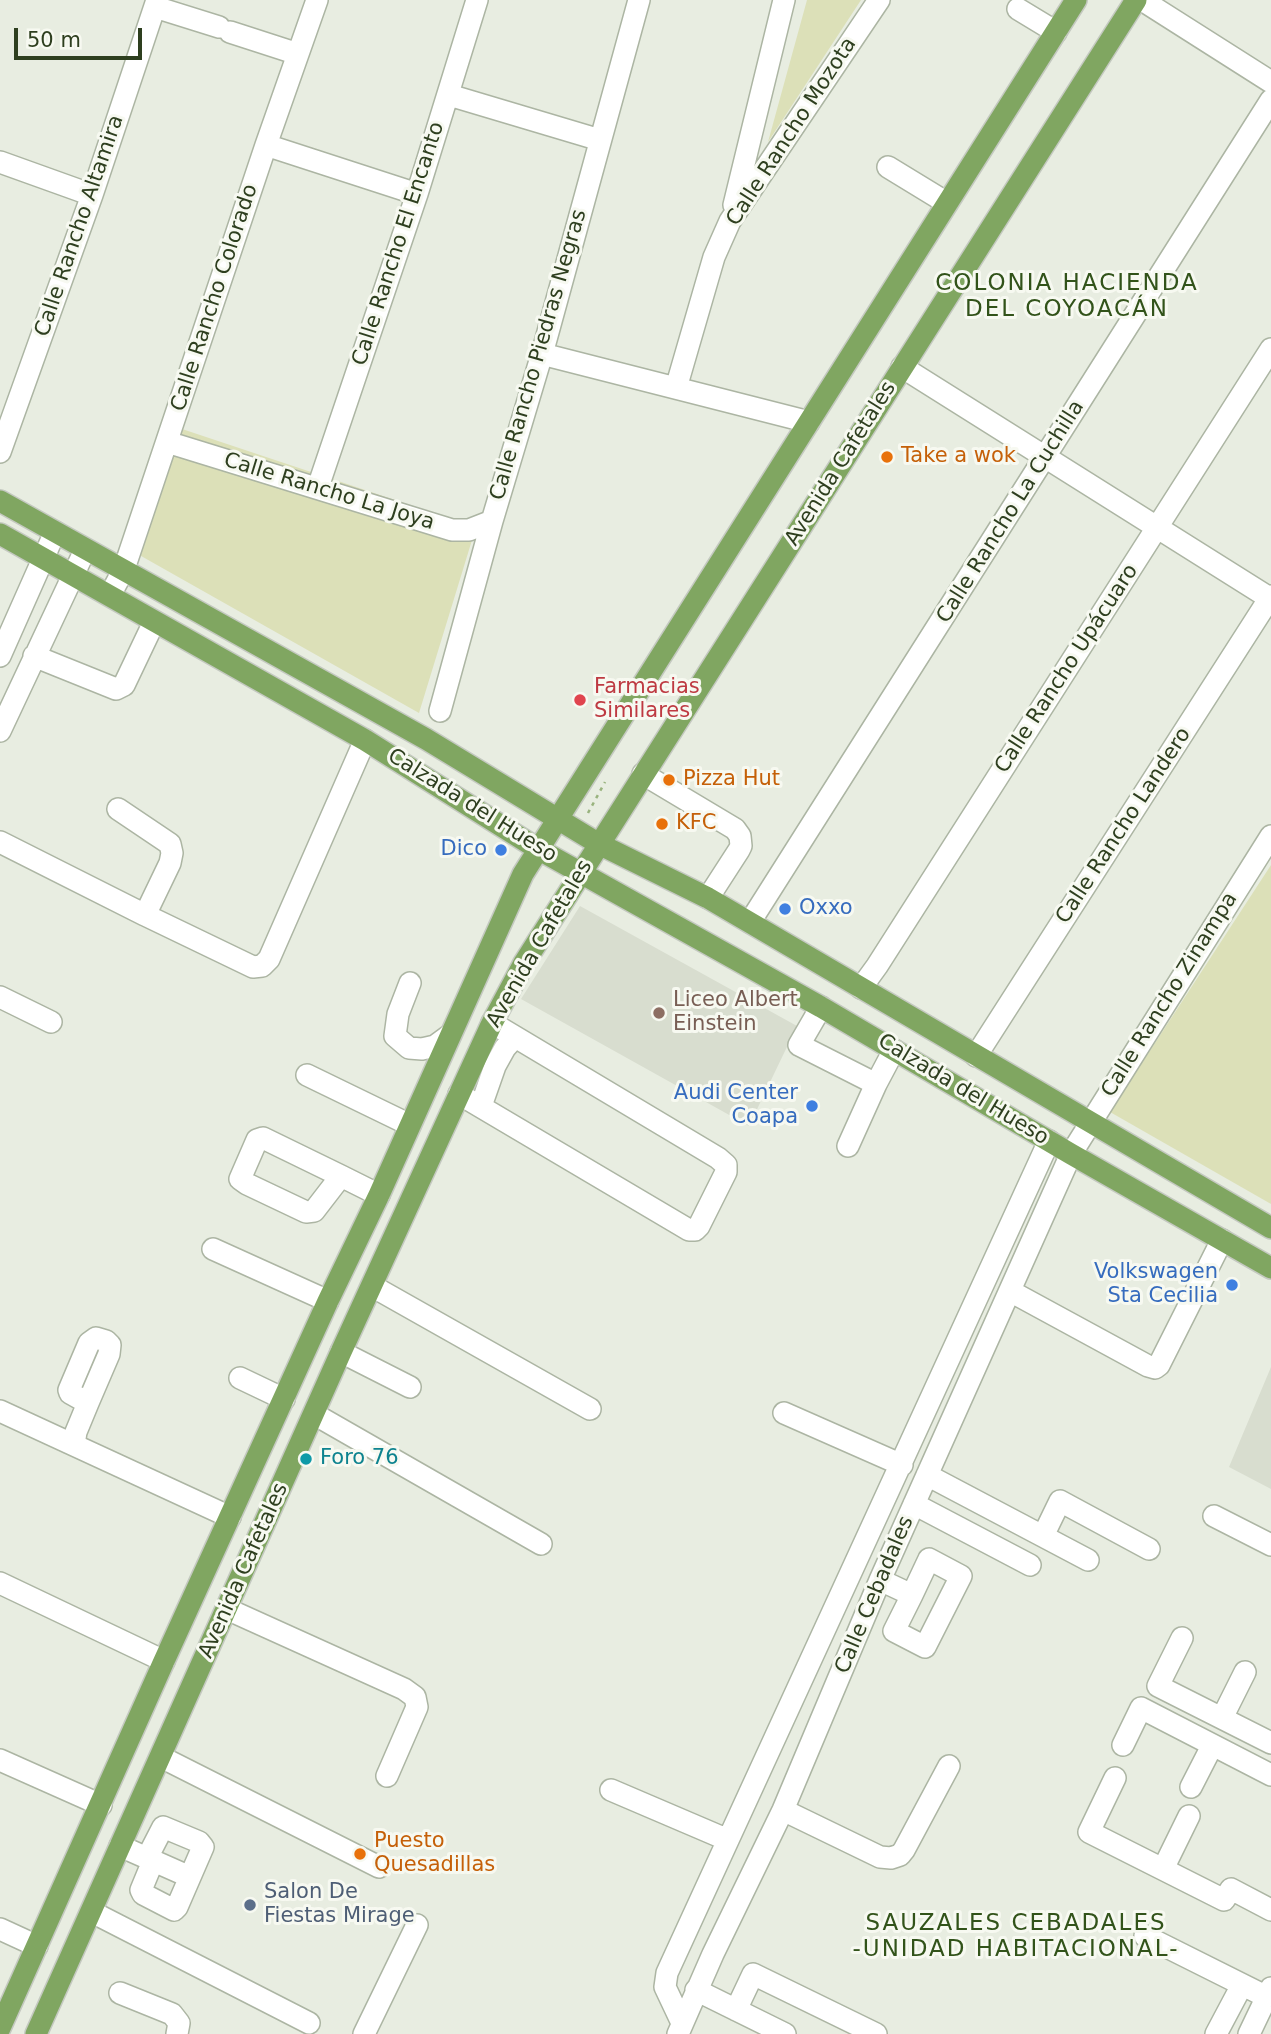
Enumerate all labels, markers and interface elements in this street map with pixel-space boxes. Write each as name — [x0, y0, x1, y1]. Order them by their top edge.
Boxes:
scale bar — [18, 14, 145, 58]
text: 50 m — [27, 28, 81, 52]
street label: Calle Rancho Mozota — [722, 33, 862, 231]
street label: Calle Rancho Altamira — [30, 112, 130, 340]
street label: Calle Rancho El Encanto — [348, 119, 450, 369]
street label: Calle Rancho Colorado — [166, 181, 264, 415]
street label: Calle Rancho Piedras Negras — [485, 207, 593, 503]
district label: COLONIA HACIENDA DEL COYOACÁN — [937, 270, 1197, 324]
street label: Avenida Cafetales — [780, 377, 902, 551]
street label: Calle Rancho La Cuchilla — [932, 396, 1090, 628]
place label: Take a wok — [901, 444, 1016, 470]
street label: Calle Rancho La Joya — [221, 448, 437, 536]
marker: Take a wok — [879, 449, 895, 465]
street label: Calle Rancho Upácuaro — [990, 560, 1144, 778]
place label: Farmacias Similares — [594, 675, 700, 725]
marker: Farmacias Similares — [572, 692, 588, 708]
street label: Calle Rancho Landero — [1051, 723, 1197, 929]
street label: Calzada del Hueso — [383, 744, 561, 868]
place label: Pizza Hut — [683, 767, 780, 793]
marker: Pizza Hut — [661, 772, 677, 788]
place label: KFC — [676, 811, 717, 837]
marker: KFC — [654, 816, 670, 832]
place label: Dico — [441, 837, 487, 863]
marker: Dico — [493, 842, 509, 858]
street label: Avenida Cafetales — [482, 856, 598, 1032]
street label: Calle Rancho Zinampa — [1097, 888, 1243, 1102]
place label: Oxxo — [799, 896, 853, 922]
marker: Oxxo — [777, 901, 793, 917]
place label: Liceo Albert Einstein — [673, 988, 798, 1038]
marker: Liceo Albert Einstein — [651, 1005, 667, 1021]
street label: Calzada del Hueso — [873, 1029, 1053, 1151]
place label: Audi Center Coapa — [674, 1081, 798, 1131]
marker: Audi Center Coapa — [804, 1098, 820, 1114]
place label: Volkswagen Sta Cecilia — [1094, 1260, 1218, 1310]
marker: Volkswagen Sta Cecilia — [1224, 1277, 1240, 1293]
place label: Foro 76 — [320, 1446, 399, 1472]
marker: Foro 76 — [298, 1451, 314, 1467]
street label: Avenida Cafetales — [194, 1479, 294, 1663]
street label: Calle Cebadales — [830, 1513, 920, 1677]
place label: Puesto Quesadillas — [374, 1829, 495, 1879]
marker: Puesto Quesadillas — [352, 1846, 368, 1862]
place label: Salon De Fiestas Mirage — [264, 1880, 415, 1930]
marker: Salon De Fiestas Mirage — [242, 1897, 258, 1913]
district label: SAUZALES CEBADALES -UNIDAD HABITACIONAL- — [855, 1910, 1177, 1964]

